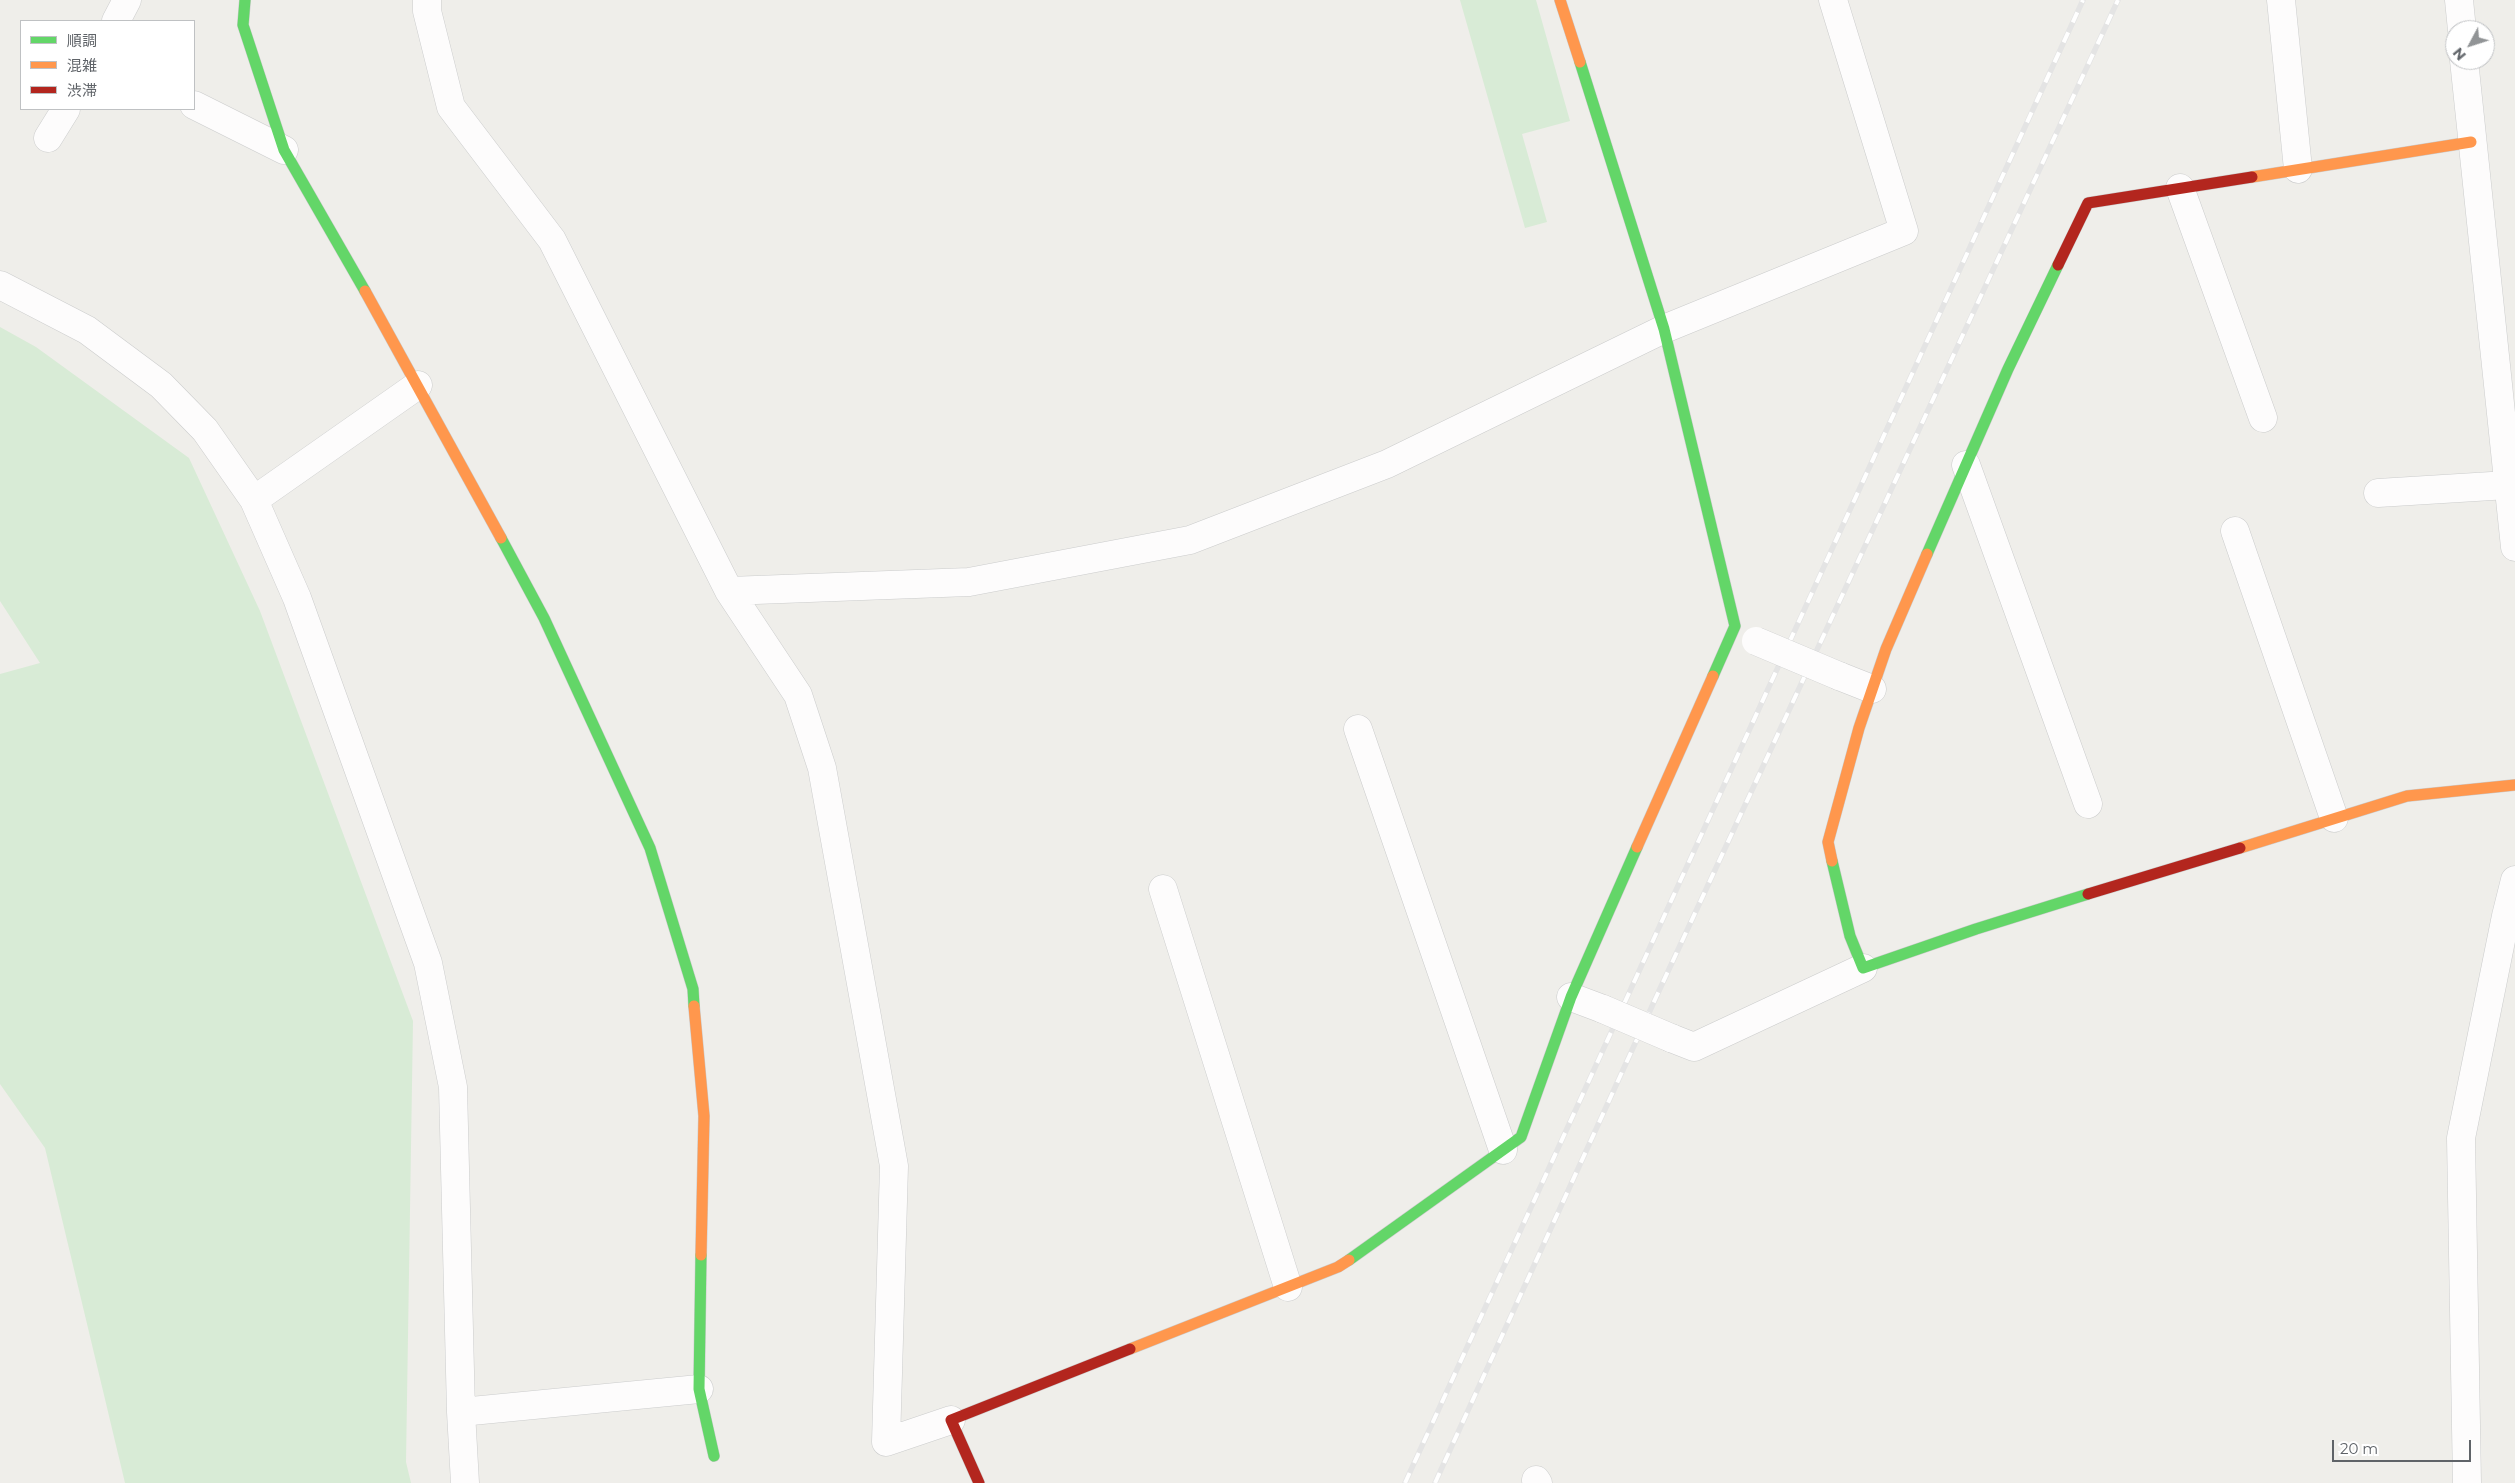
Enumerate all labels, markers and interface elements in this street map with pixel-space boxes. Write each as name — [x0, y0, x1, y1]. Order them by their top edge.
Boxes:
legend — [20, 20, 195, 110]
north arrow — [2445, 20, 2495, 70]
text: 順調 — [67, 31, 97, 50]
text: N — [2449, 44, 2470, 64]
text: 混雑 — [67, 56, 97, 75]
text: 渋滞 — [67, 81, 97, 100]
scale bar — [2335, 1430, 2474, 1462]
text: 20 m — [2340, 1439, 2378, 1458]

